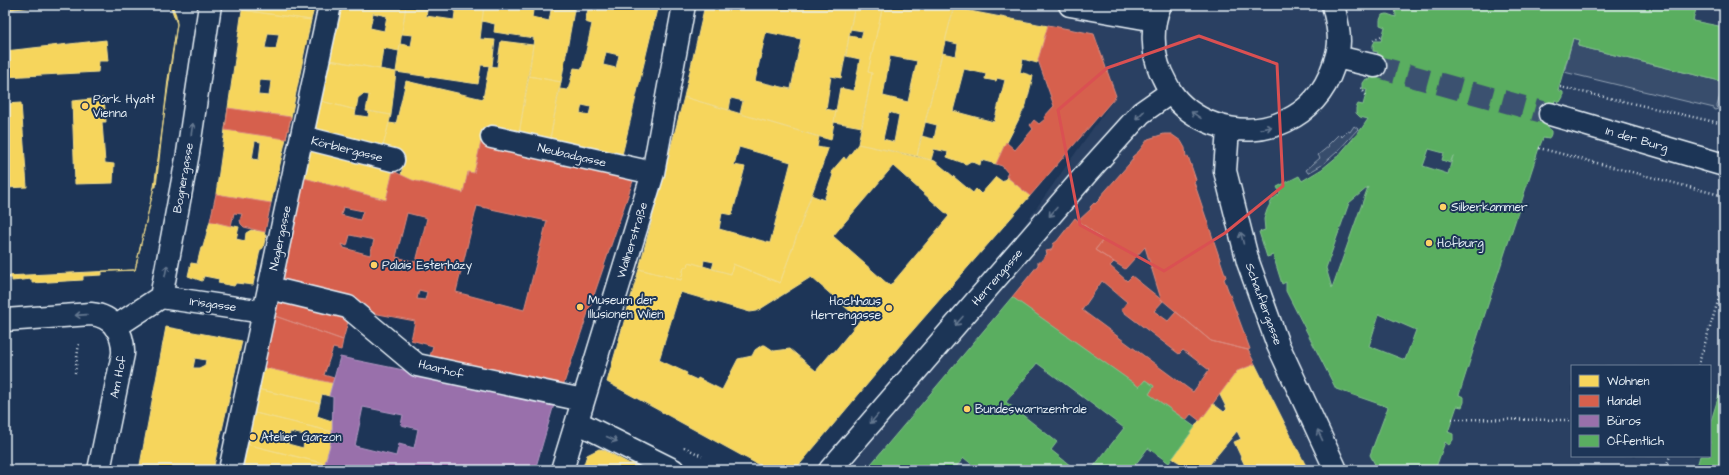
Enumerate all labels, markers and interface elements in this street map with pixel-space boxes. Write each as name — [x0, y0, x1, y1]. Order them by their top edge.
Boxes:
place label: Park Hyatt Vienna — [93, 91, 155, 122]
marker: Park Hyatt Vienna — [80, 101, 90, 111]
one-way arrow — [1135, 111, 1145, 120]
one-way arrow — [1191, 111, 1202, 119]
street label: In der Burg — [1603, 122, 1670, 157]
one-way arrow — [188, 123, 196, 136]
one-way arrow — [1260, 123, 1273, 131]
street label: Körblergasse — [309, 132, 385, 168]
street label: Neubadgasse — [536, 139, 608, 173]
street label: Bognergasse — [169, 141, 199, 215]
street label: Wallnerstraße — [613, 199, 652, 280]
place label: Silberkammer — [1451, 199, 1528, 216]
marker: Silberkammer — [1438, 202, 1448, 212]
street label: Naglergasse — [265, 204, 297, 272]
one-way arrow — [1049, 207, 1058, 218]
one-way arrow — [1237, 231, 1245, 244]
place label: Hofburg — [1437, 235, 1484, 253]
marker: Hofburg — [1424, 238, 1434, 248]
street label: Herrengasse — [968, 245, 1028, 310]
place label: Palais Esterházy — [382, 257, 472, 275]
marker: Palais Esterházy — [369, 260, 379, 270]
street label: Schauflergasse — [1240, 261, 1286, 348]
one-way arrow — [162, 265, 170, 278]
place label: Museum der Illusionen Wien — [588, 292, 663, 323]
street label: Irisgasse — [188, 293, 238, 317]
place label: Hochhaus Herrengasse — [811, 293, 882, 325]
marker: Museum der Illusionen Wien — [575, 302, 585, 312]
marker: Hochhaus Herrengasse — [884, 303, 894, 313]
one-way arrow — [75, 311, 88, 318]
one-way arrow — [954, 316, 964, 326]
street label: Am Hof — [106, 354, 131, 400]
street label: Haarhof — [417, 356, 466, 383]
legend — [1571, 365, 1711, 457]
text: Wohnen — [1607, 373, 1649, 390]
text: Handel — [1607, 393, 1641, 410]
place label: Bundeswarnzentrale — [975, 401, 1088, 418]
marker: Bundeswarnzentrale — [962, 404, 972, 414]
text: Büros — [1607, 413, 1641, 430]
one-way arrow — [869, 414, 878, 425]
place label: Atelier Garzon — [261, 429, 341, 446]
one-way arrow — [1316, 429, 1323, 441]
marker: Atelier Garzon — [248, 432, 258, 442]
text: Öffentlich — [1607, 433, 1664, 450]
one-way arrow — [606, 436, 618, 443]

